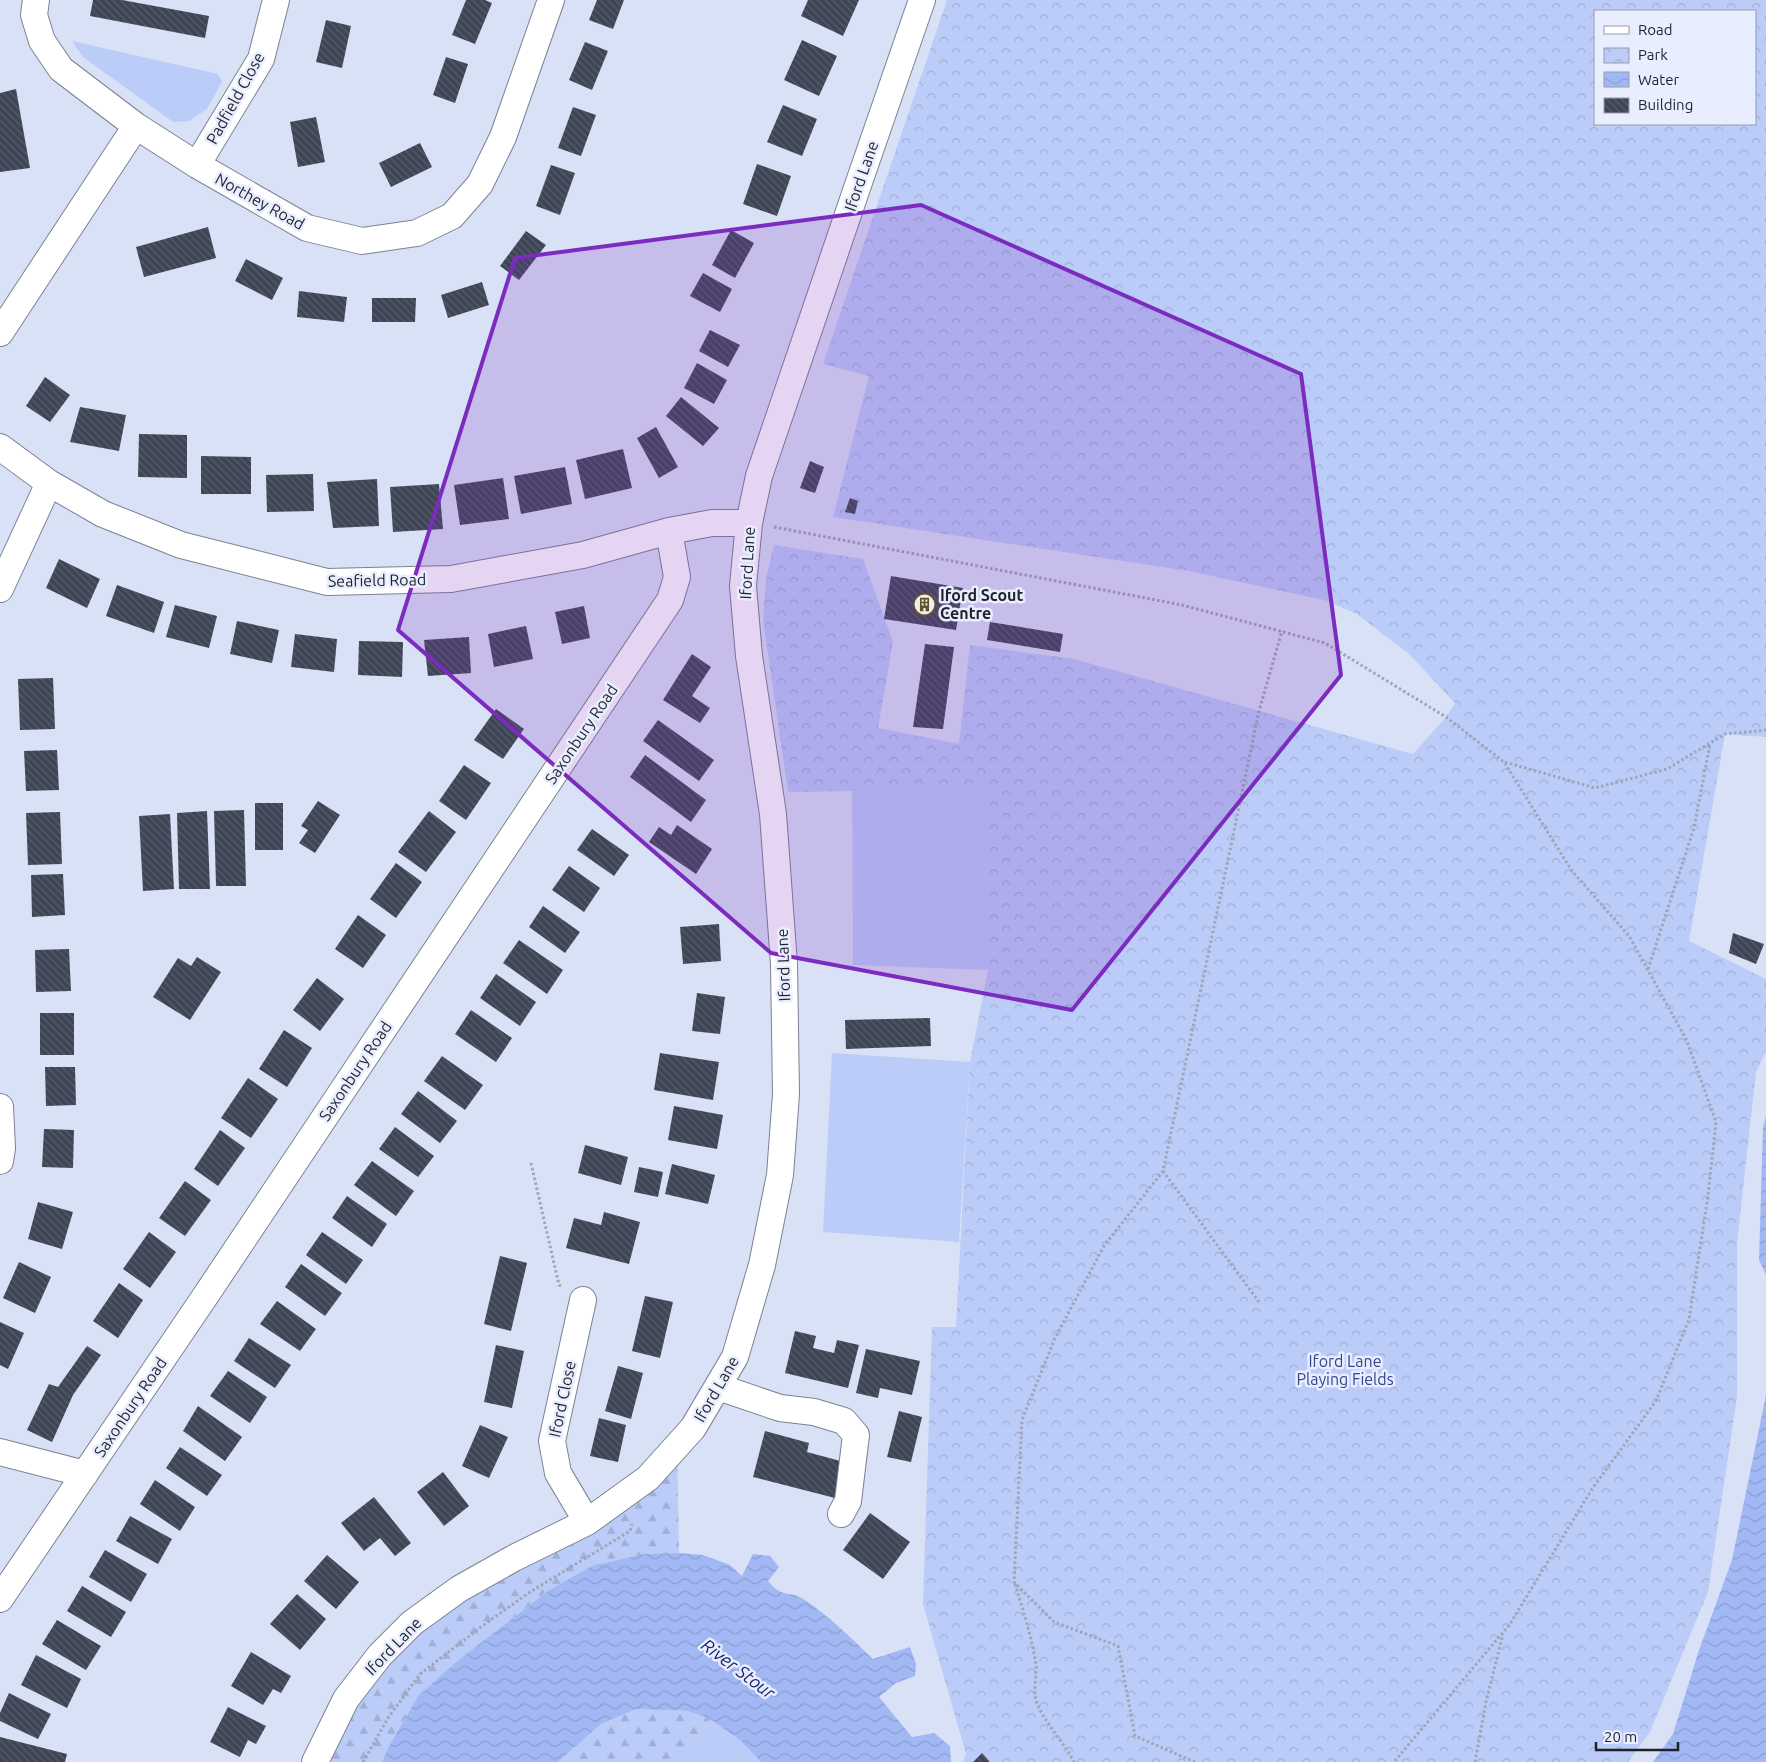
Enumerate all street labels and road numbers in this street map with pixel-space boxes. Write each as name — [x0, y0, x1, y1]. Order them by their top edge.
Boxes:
street label: Padfield Close — [202, 49, 268, 147]
street label: Iford Lane — [841, 139, 881, 213]
street label: Northey Road — [212, 169, 308, 233]
street label: Iford Lane — [736, 526, 758, 600]
street label: Seafield Road — [328, 570, 426, 590]
street label: Saxonbury Road — [541, 681, 621, 787]
street label: Iford Lane — [773, 928, 793, 1002]
street label: Saxonbury Road — [315, 1018, 395, 1124]
street label: Iford Lane — [690, 1353, 742, 1425]
street label: Saxonbury Road — [90, 1354, 170, 1460]
street label: Iford Close — [545, 1359, 579, 1439]
street label: Iford Lane — [361, 1614, 425, 1678]

